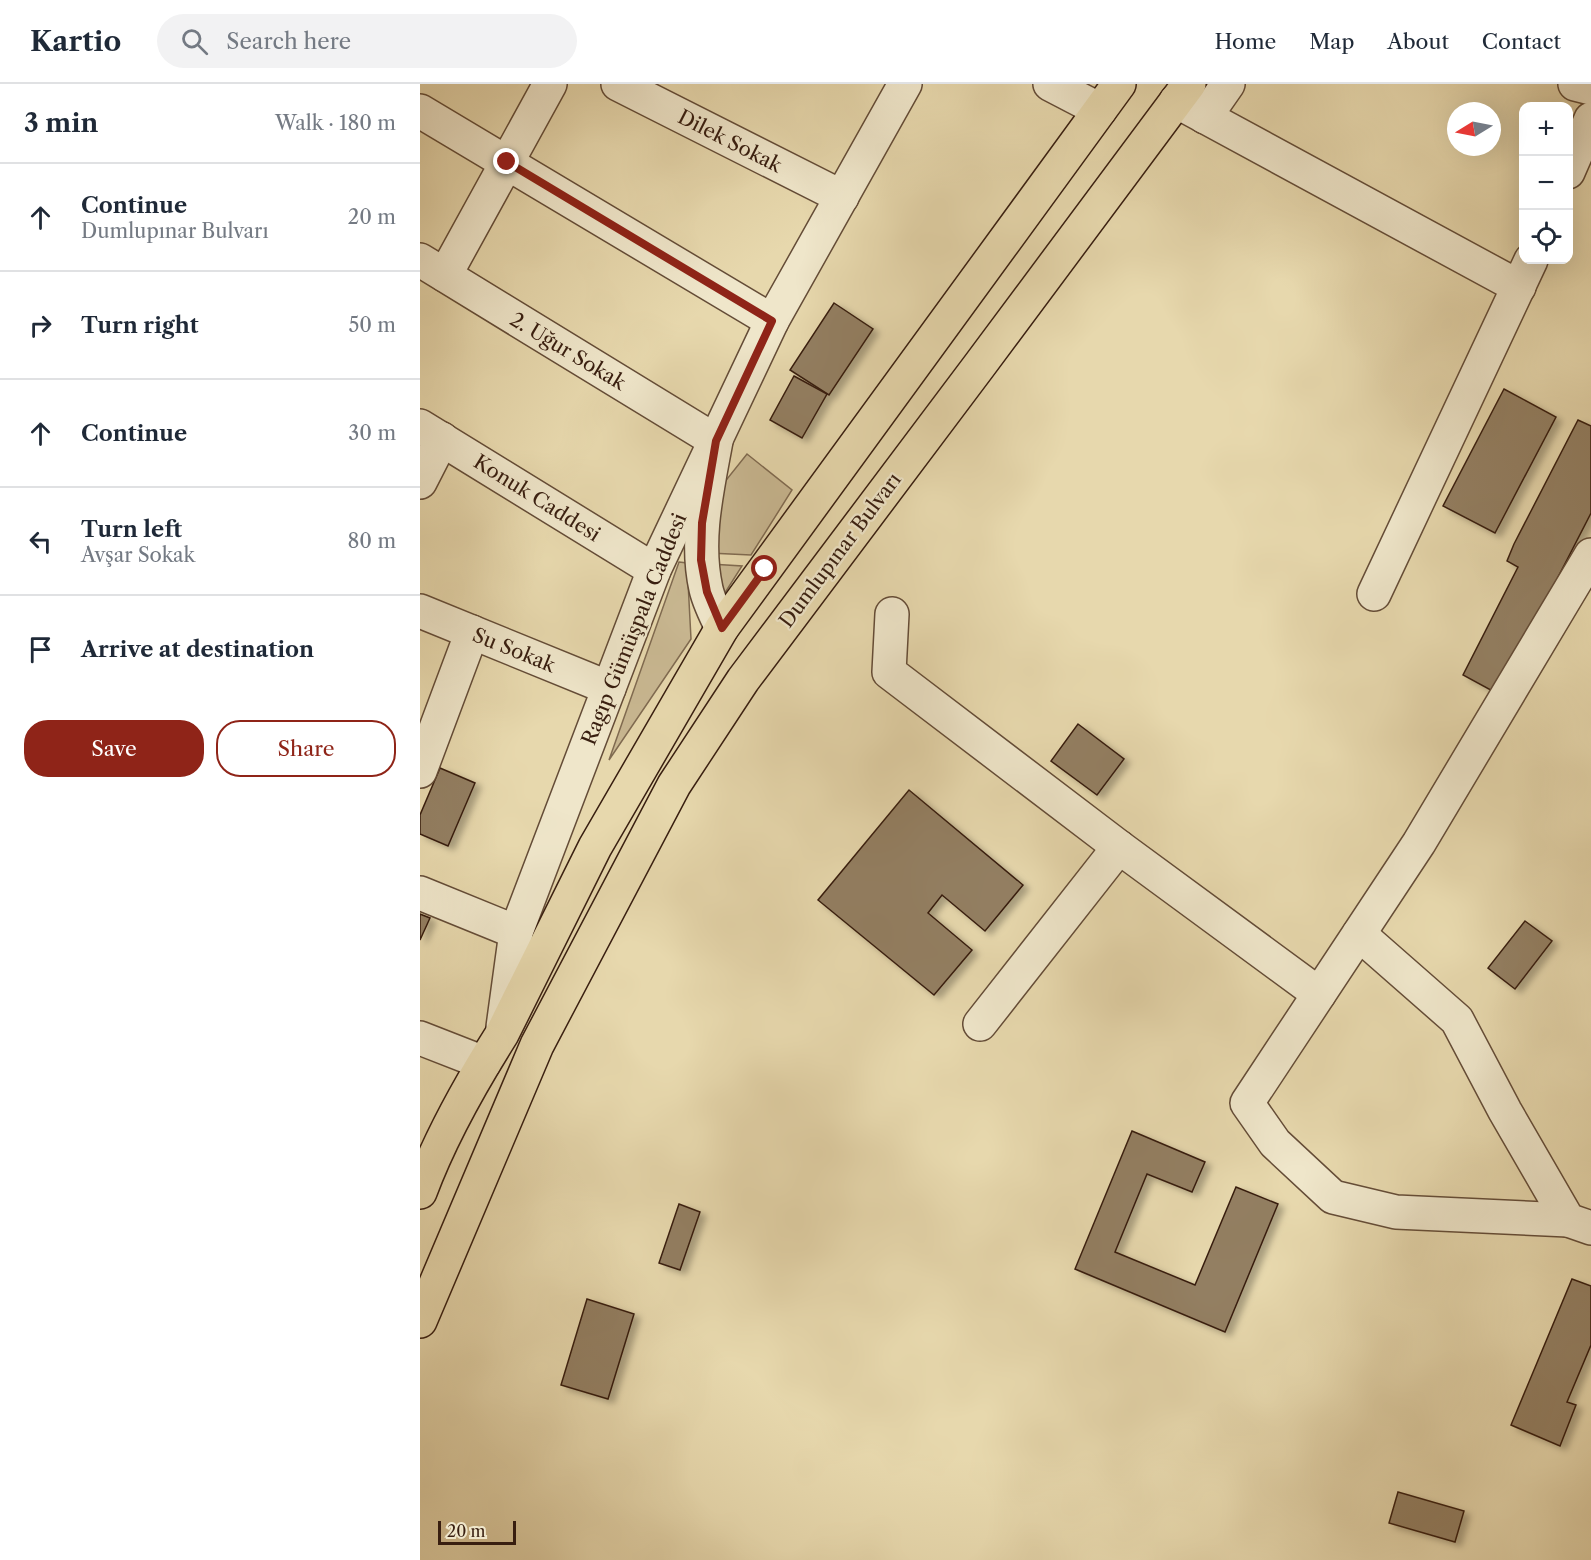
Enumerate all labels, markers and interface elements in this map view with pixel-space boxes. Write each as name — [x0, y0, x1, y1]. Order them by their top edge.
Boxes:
search box — [157, 14, 577, 68]
text: Kartio — [30, 24, 121, 58]
icon: search — [178, 25, 211, 58]
text: Search here — [226, 28, 351, 55]
text: Home — [1215, 29, 1276, 54]
text: Map — [1309, 29, 1354, 54]
text: About — [1387, 29, 1449, 54]
text: Contact — [1482, 29, 1561, 54]
north arrow — [1447, 102, 1501, 156]
map controls — [1519, 102, 1573, 264]
button: + — [1519, 102, 1573, 156]
street label: Dilek Sokak — [674, 105, 787, 178]
text: 3 min — [24, 107, 98, 139]
text: Walk · 180 m — [275, 111, 396, 135]
route end — [493, 148, 519, 174]
button: − — [1519, 156, 1573, 210]
text: Continue — [81, 192, 187, 219]
icon: ahead — [24, 201, 57, 234]
text: 20 m — [348, 205, 396, 229]
button: locate — [1519, 210, 1573, 264]
text: Dumlupınar Bulvarı — [81, 219, 269, 243]
street label: 2. Uğur Sokak — [506, 307, 631, 396]
icon: right — [24, 309, 57, 342]
text: Turn right — [81, 312, 199, 339]
text: 50 m — [349, 313, 396, 337]
icon: ahead — [24, 417, 57, 450]
text: Continue — [81, 420, 187, 447]
text: 30 m — [348, 421, 396, 445]
street label: Konuk Caddesi — [469, 449, 605, 547]
street label: Dumlupınar Bulvarı — [774, 468, 906, 632]
street label: Ragıp Gümüşpala Caddesi — [576, 510, 692, 748]
text: Turn left — [81, 516, 182, 543]
icon: left — [24, 525, 57, 558]
text: 80 m — [348, 529, 396, 553]
text: Avşar Sokak — [81, 543, 195, 567]
route start — [751, 555, 777, 581]
street label: Su Sokak — [469, 623, 560, 678]
icon: arrive — [24, 633, 57, 666]
text: Arrive at destination — [81, 636, 314, 663]
button: Save — [24, 720, 204, 777]
button: Share — [216, 720, 396, 777]
scale bar — [438, 1518, 516, 1546]
text: 20 m — [447, 1521, 486, 1541]

